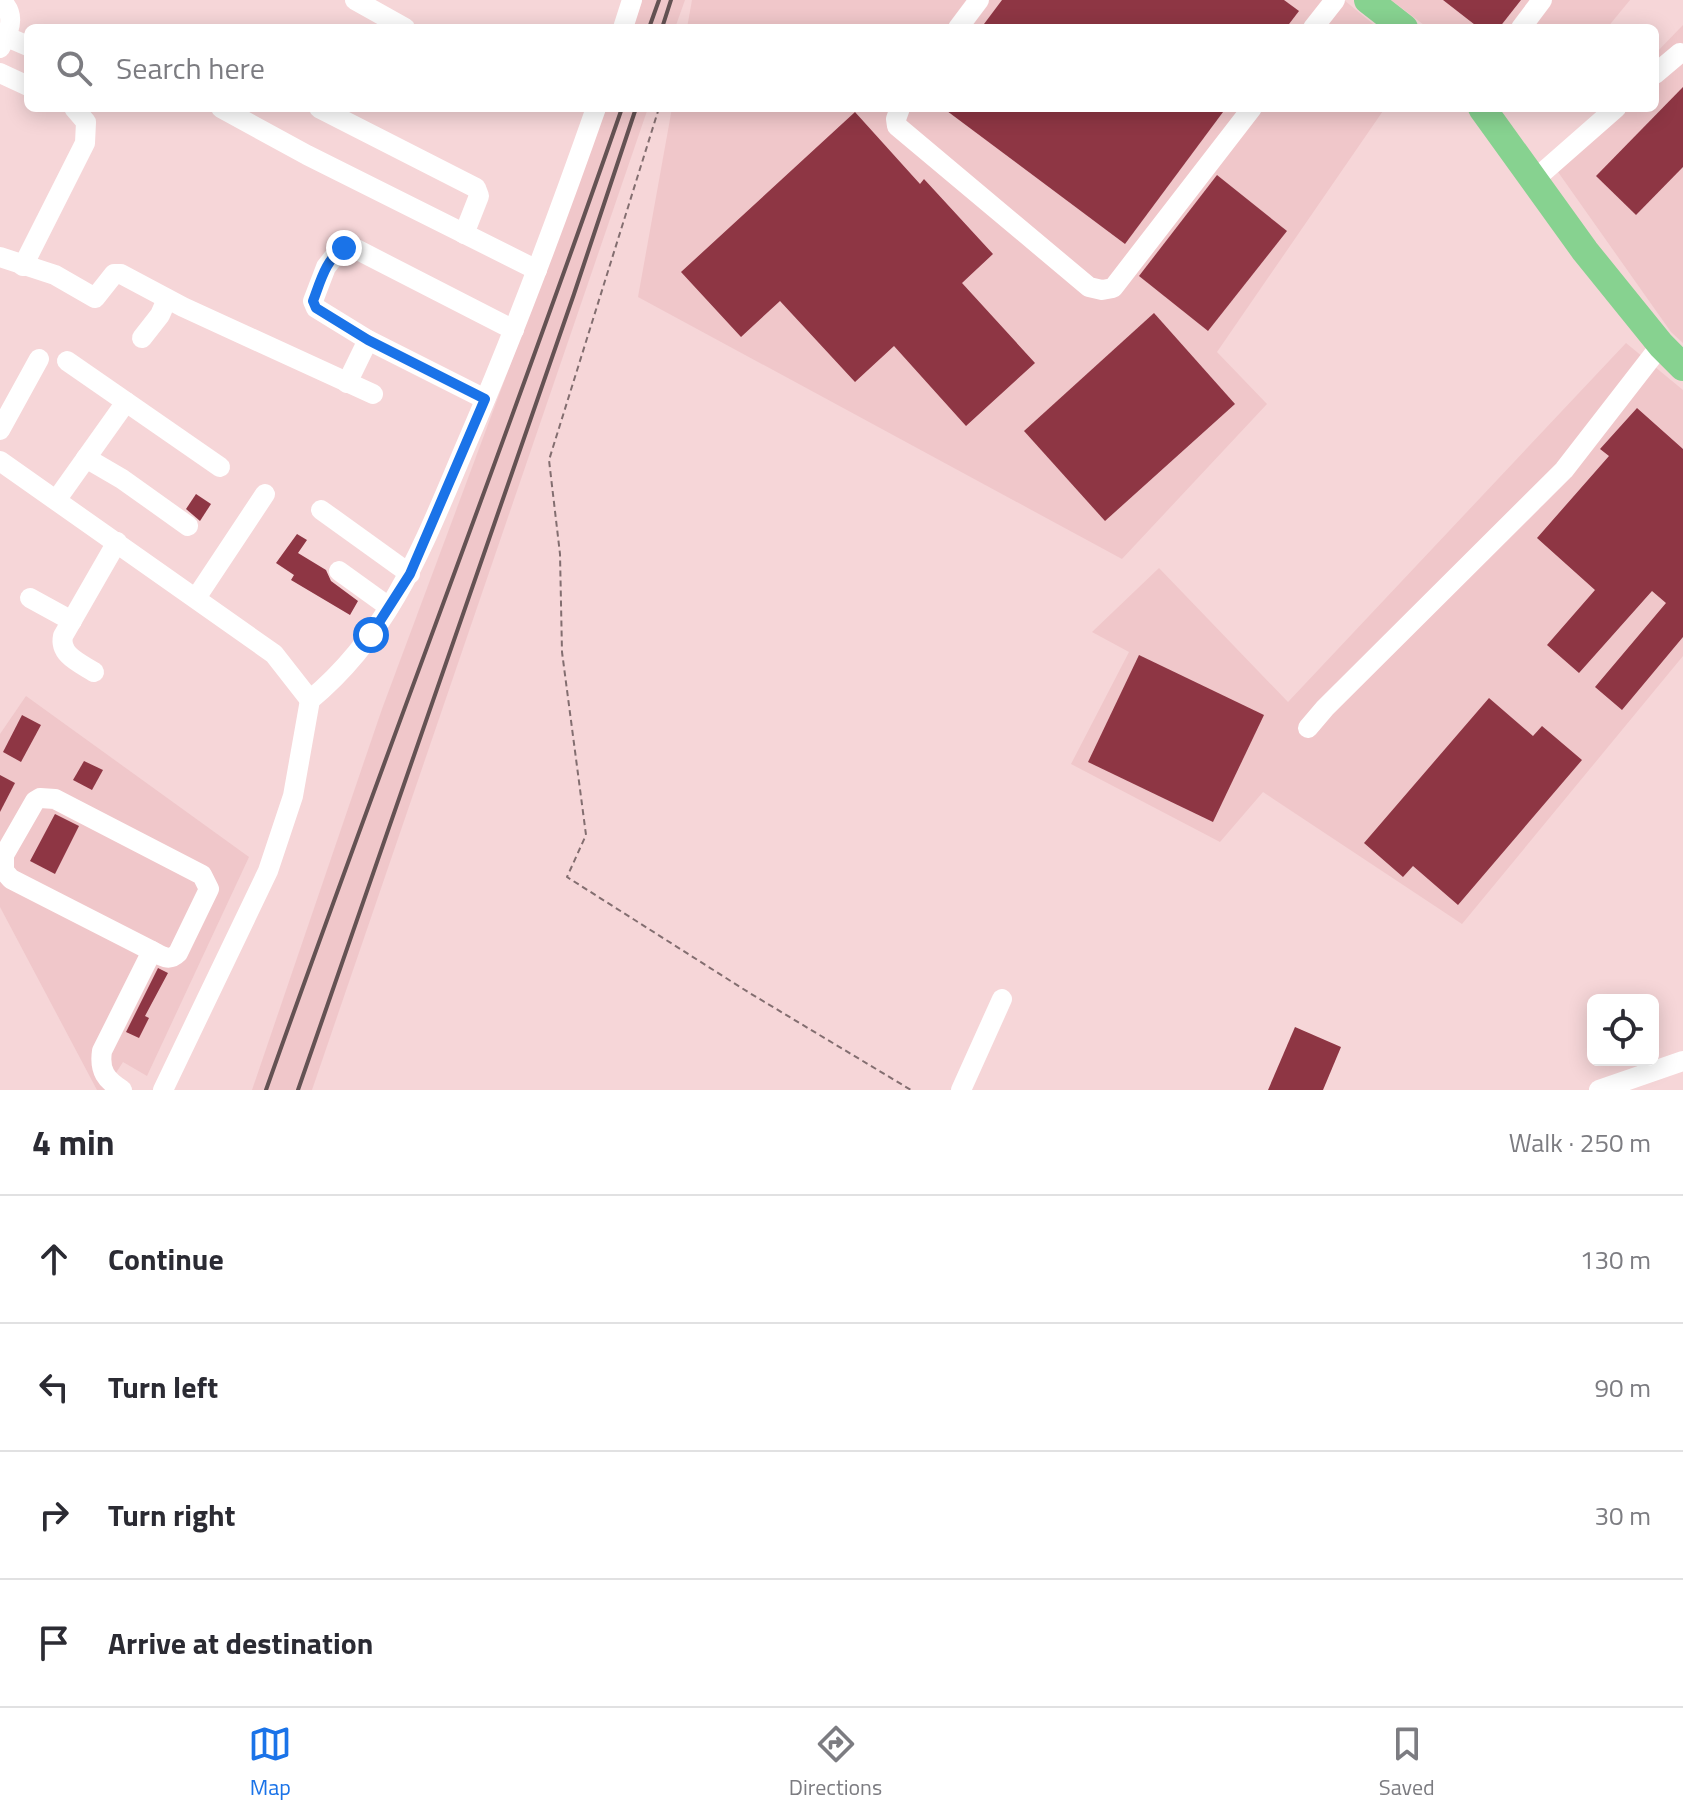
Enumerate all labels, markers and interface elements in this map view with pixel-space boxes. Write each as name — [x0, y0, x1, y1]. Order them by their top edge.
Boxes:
search box — [24, 24, 1659, 112]
text: Search here — [116, 45, 265, 91]
icon: search — [52, 46, 96, 90]
route end — [326, 230, 362, 266]
route start — [353, 617, 389, 653]
map controls — [1587, 994, 1659, 1066]
button: locate — [1587, 994, 1659, 1066]
text: 4 min — [32, 1116, 115, 1168]
text: Walk · 250 m — [1509, 1123, 1651, 1162]
text: Continue — [108, 1236, 224, 1282]
icon: ahead — [32, 1237, 76, 1281]
text: 130 m — [1580, 1240, 1651, 1279]
text: Turn left — [108, 1364, 218, 1410]
icon: left — [32, 1365, 76, 1409]
text: 90 m — [1594, 1368, 1651, 1407]
text: Turn right — [108, 1492, 236, 1538]
icon: right — [32, 1493, 76, 1537]
text: 30 m — [1594, 1496, 1651, 1535]
text: Arrive at destination — [108, 1620, 373, 1666]
icon: arrive — [32, 1621, 76, 1665]
tab: Map — [248, 1722, 292, 1804]
tab: Directions — [789, 1722, 882, 1804]
tab: Saved — [1379, 1722, 1435, 1804]

